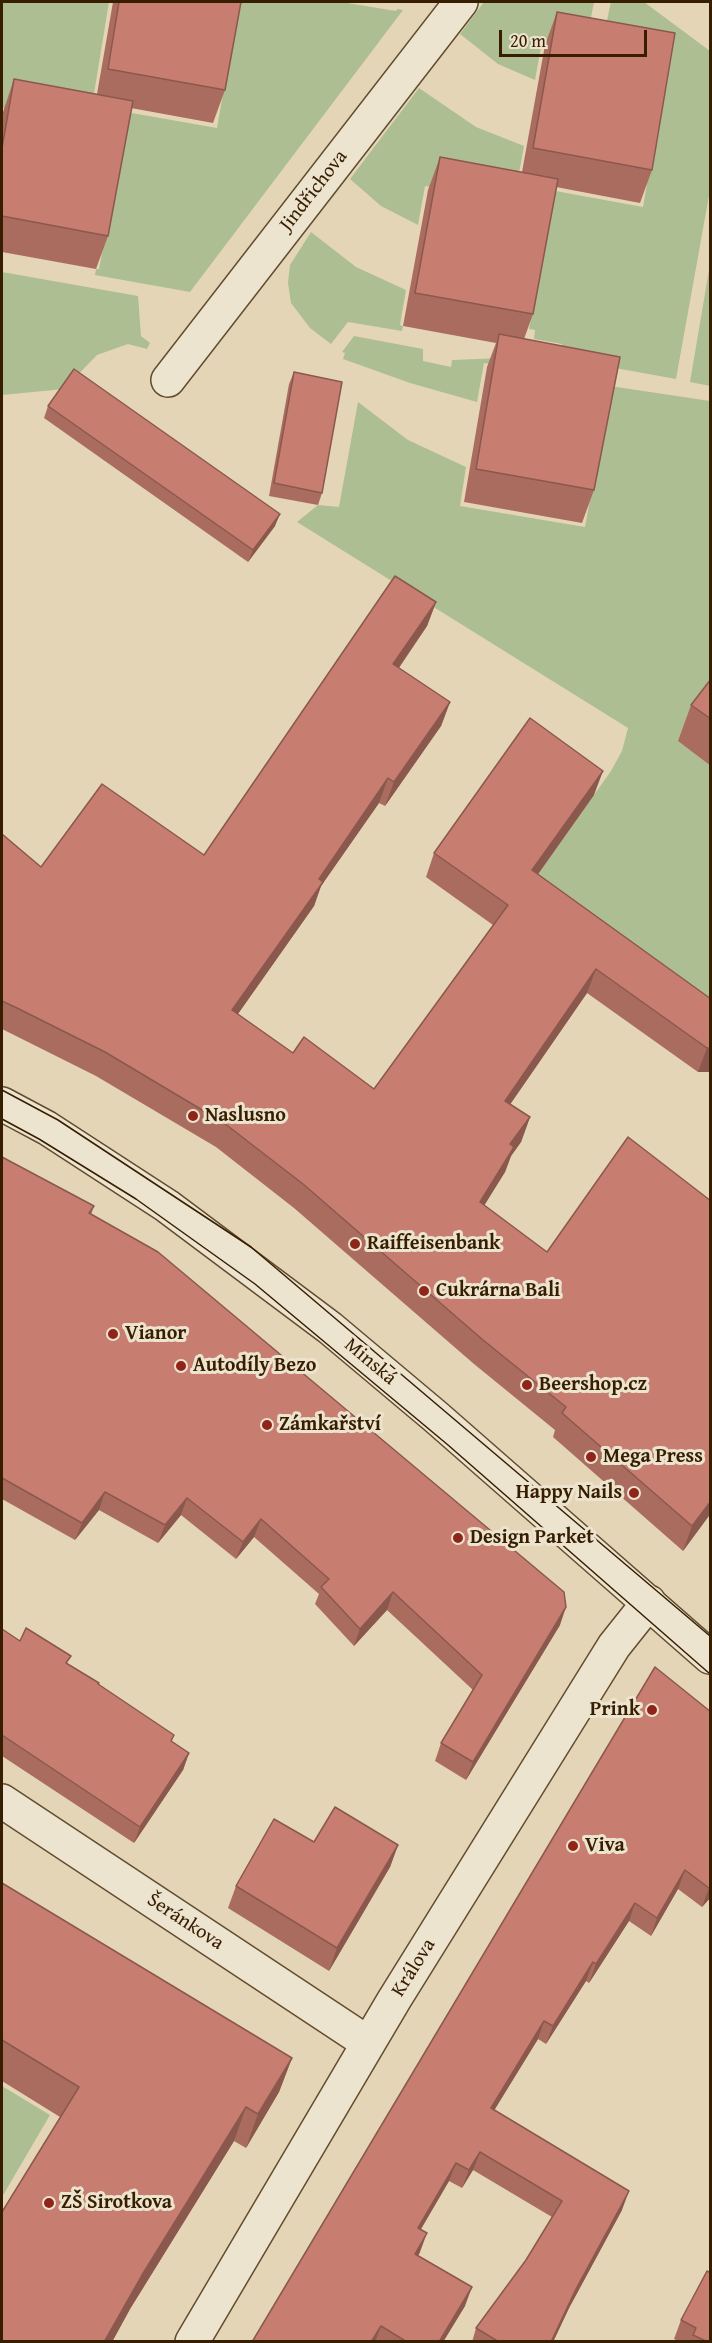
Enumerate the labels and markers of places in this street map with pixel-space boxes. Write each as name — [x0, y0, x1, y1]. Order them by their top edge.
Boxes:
place label: Naslusno — [205, 1104, 286, 1128]
marker: Naslusno — [186, 1109, 200, 1123]
place label: Raiffeisenbank — [367, 1232, 500, 1256]
marker: Raiffeisenbank — [348, 1237, 362, 1251]
place label: Cukrárna Bali — [436, 1279, 560, 1303]
marker: Cukrárna Bali — [417, 1284, 431, 1298]
place label: Vianor — [125, 1322, 186, 1346]
marker: Vianor — [106, 1327, 120, 1341]
place label: Autodíly Bezo — [193, 1354, 316, 1378]
marker: Autodíly Bezo — [174, 1359, 188, 1373]
place label: Beershop.cz — [539, 1373, 647, 1397]
marker: Beershop.cz — [520, 1378, 534, 1392]
place label: Zámkařství — [279, 1413, 381, 1437]
marker: Zámkařství — [260, 1418, 274, 1432]
place label: Mega Press — [603, 1445, 703, 1469]
marker: Mega Press — [584, 1450, 598, 1464]
place label: Happy Nails — [516, 1481, 622, 1505]
marker: Happy Nails — [627, 1486, 641, 1500]
place label: Design Parket — [470, 1526, 594, 1550]
marker: Design Parket — [451, 1531, 465, 1545]
place label: Prink — [590, 1698, 640, 1722]
marker: Prink — [645, 1703, 659, 1717]
place label: Viva — [585, 1834, 625, 1858]
marker: Viva — [566, 1839, 580, 1853]
place label: ZŠ Sirotkova — [61, 2191, 172, 2215]
marker: ZŠ Sirotkova — [42, 2196, 56, 2210]

